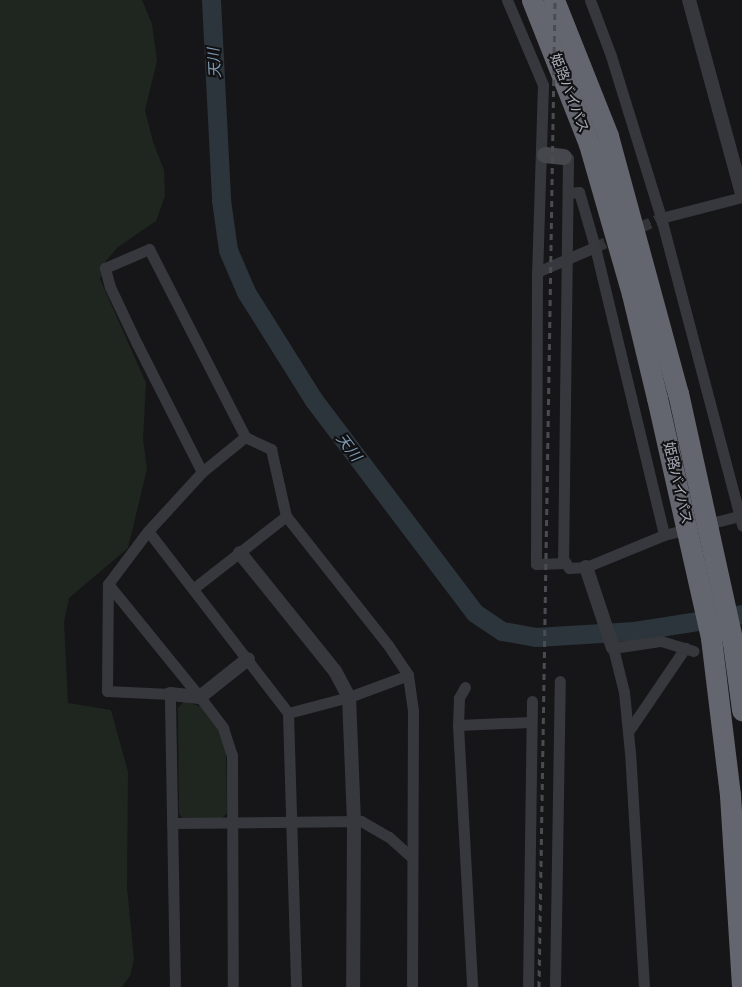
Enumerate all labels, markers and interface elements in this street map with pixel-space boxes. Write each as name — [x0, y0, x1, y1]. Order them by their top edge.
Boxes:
water label: 天川 — [204, 48, 224, 78]
street label: 姫路バイパス — [547, 51, 593, 135]
water label: 天川 — [333, 430, 365, 464]
street label: 姫路バイパス — [660, 440, 696, 526]

